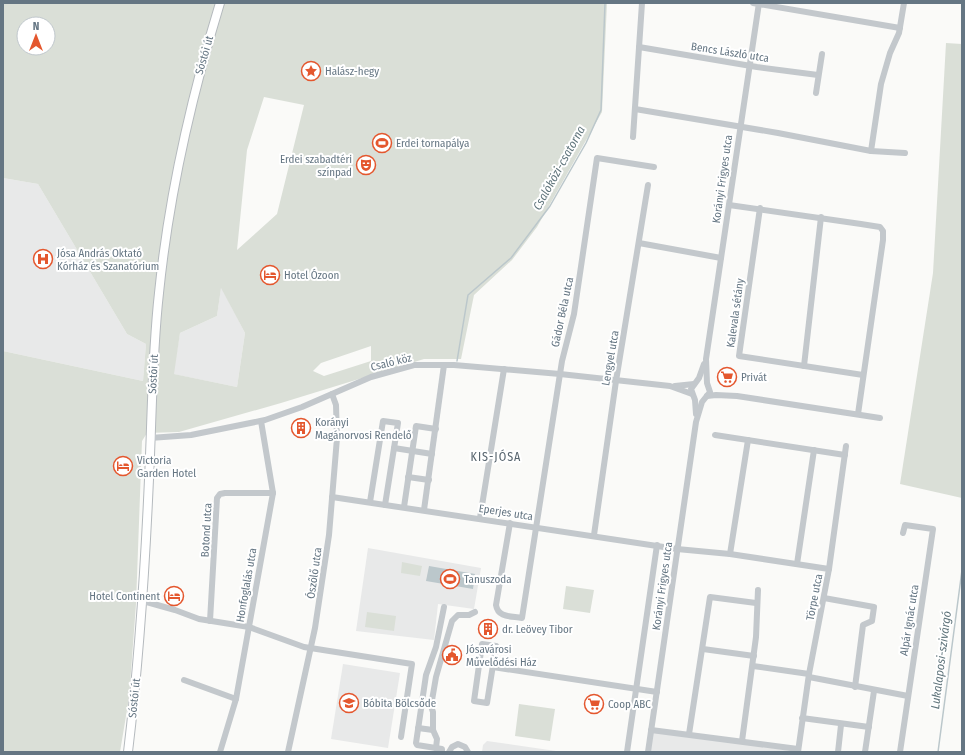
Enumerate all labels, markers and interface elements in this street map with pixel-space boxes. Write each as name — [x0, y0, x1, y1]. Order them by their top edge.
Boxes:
north arrow — [16, 16, 56, 56]
text: N — [33, 20, 39, 33]
street label: Sóstói út — [193, 34, 216, 76]
street label: Bencs László utca — [690, 40, 770, 65]
place icon: Halász-hegy — [300, 60, 322, 82]
place label: Halász-hegy — [325, 65, 379, 78]
water label: Csalóközi-csatorna — [530, 124, 588, 212]
sports icon: Erdei tornapálya — [371, 132, 393, 154]
street label: Korányi Frigyes utca — [710, 134, 735, 224]
place label: Erdei tornapálya — [396, 137, 469, 150]
place label: Erdei szabadtéri színpad — [280, 153, 352, 179]
theatre icon: Erdei szabadtéri színpad — [355, 154, 377, 176]
place label: Jósa András Oktató Kórház és Szanatórium — [57, 247, 159, 273]
hospital icon: Jósa András Oktató Kórház és Szanatórium — [32, 248, 54, 270]
hotel icon: Hotel Ózoon — [259, 264, 281, 286]
place label: Hotel Ózoon — [284, 268, 339, 282]
street label: Gádor Béla utca — [549, 276, 576, 348]
street label: Kalevala sétány — [724, 278, 747, 349]
street label: Lengyel utca — [599, 329, 622, 387]
street label: Csaló köz — [369, 351, 414, 374]
street label: Sóstói út — [146, 353, 161, 394]
supermarket icon: Privát — [716, 366, 738, 388]
place label: Privát — [741, 371, 767, 384]
place label: Korányi Magánorvosi Rendelő — [315, 416, 412, 442]
building icon: Korányi Magánorvosi Rendelő — [290, 417, 312, 439]
district label: KIS-JÓSA — [471, 449, 521, 464]
place label: Victoria Garden Hotel — [137, 454, 196, 480]
hotel icon: Victoria Garden Hotel — [112, 455, 134, 477]
street label: Botond utca — [199, 502, 214, 558]
street label: Eperjes utca — [478, 502, 534, 523]
street label: Korányi Frigyes utca — [650, 541, 675, 631]
street label: Ószőlő utca — [303, 546, 325, 600]
street label: Honfoglalás utca — [234, 547, 259, 623]
sports icon: Tanuszoda — [439, 568, 461, 590]
place label: Tanuszoda — [464, 573, 512, 586]
street label: Törpe utca — [804, 573, 825, 621]
street label: Alpár Ignác utca — [897, 584, 922, 657]
hotel icon: Hotel Continent — [163, 585, 185, 607]
place label: Hotel Continent — [89, 590, 160, 603]
water label: Lukalaposi-szivárgó — [928, 610, 954, 710]
building icon: dr. Leövey Tibor — [477, 618, 499, 640]
place label: dr. Leövey Tibor — [502, 623, 573, 636]
place label: Jósavárosi Művelődési Ház — [466, 643, 537, 669]
public building icon: Jósavárosi Művelődési Ház — [441, 644, 463, 666]
street label: Sóstói út — [126, 677, 143, 719]
school or university icon: Bóbita Bölcsőde — [338, 692, 360, 714]
supermarket icon: Coop ABC — [583, 693, 605, 715]
place label: Bóbita Bölcsőde — [363, 697, 436, 710]
place label: Coop ABC — [608, 698, 651, 711]

